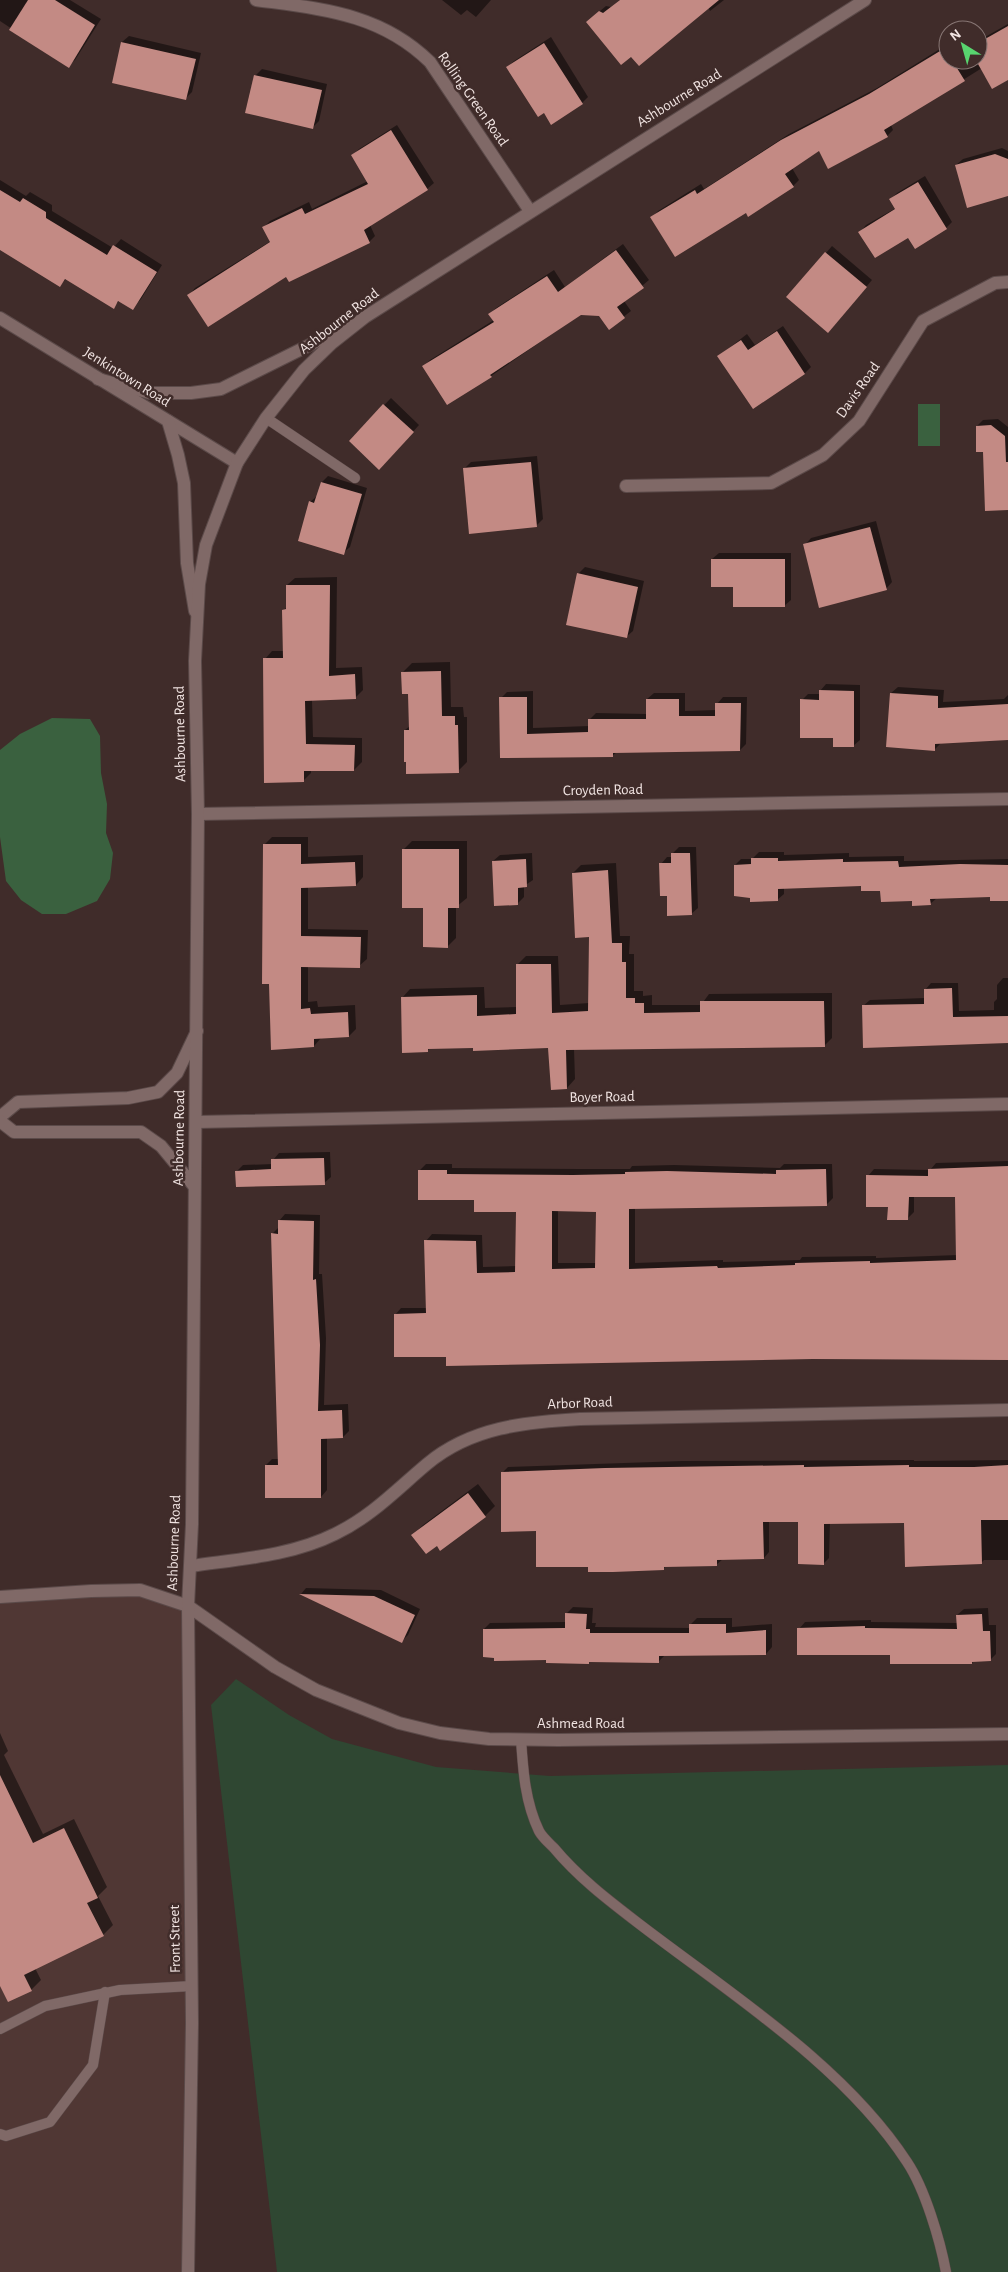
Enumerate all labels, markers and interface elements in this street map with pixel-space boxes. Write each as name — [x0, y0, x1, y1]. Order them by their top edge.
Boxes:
north arrow — [938, 20, 988, 70]
text: N — [948, 27, 964, 44]
street label: Rolling Green Road — [435, 49, 511, 149]
street label: Ashbourne Road — [634, 66, 724, 130]
street label: Ashbourne Road — [296, 285, 382, 357]
street label: Jenkintown Road — [81, 344, 173, 410]
street label: Davis Road — [833, 359, 883, 421]
street label: Ashbourne Road — [172, 685, 188, 782]
street label: Croyden Road — [563, 782, 644, 798]
street label: Ashbourne Road — [171, 1089, 187, 1186]
street label: Boyer Road — [569, 1089, 635, 1105]
street label: Arbor Road — [547, 1394, 613, 1412]
street label: Ashbourne Road — [165, 1494, 183, 1591]
street label: Ashmead Road — [537, 1716, 625, 1731]
street label: Front Street — [167, 1905, 183, 1973]

